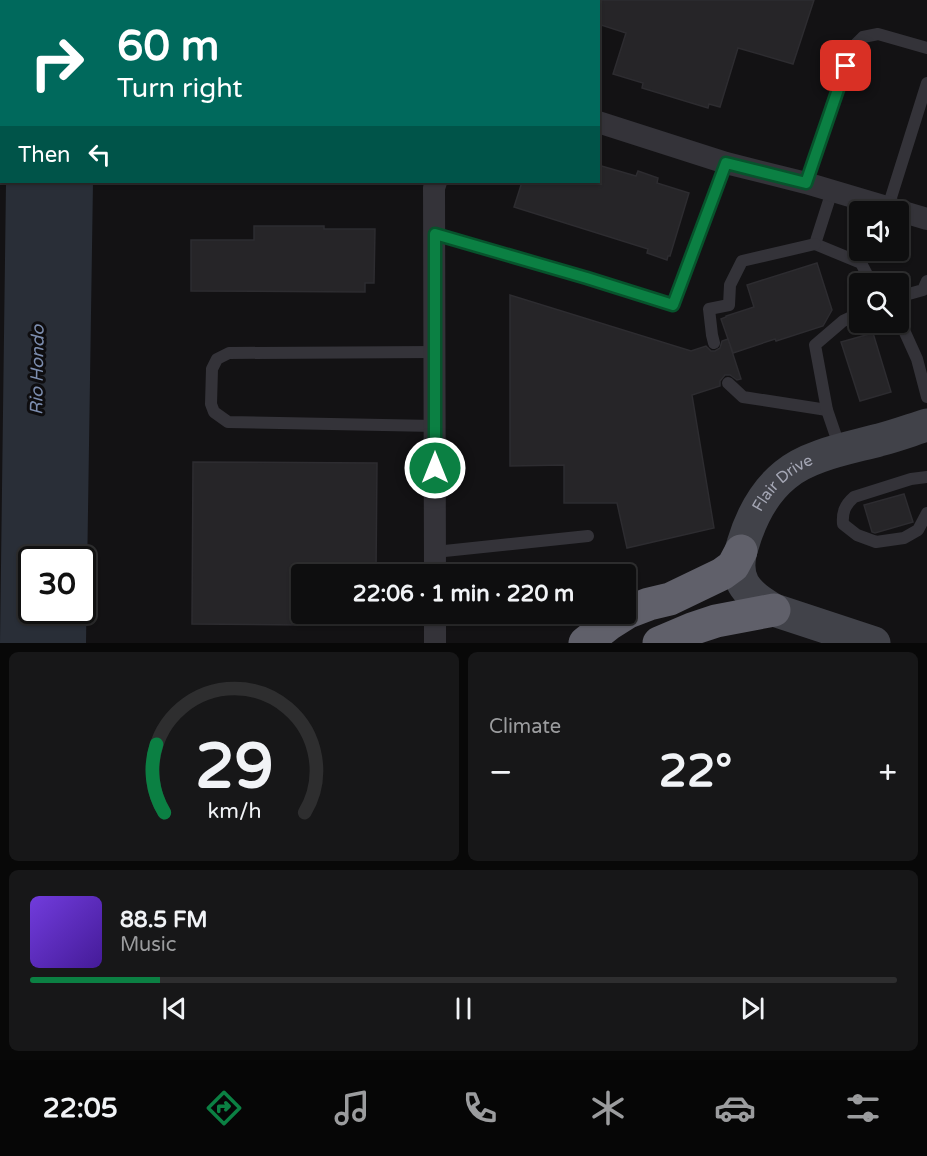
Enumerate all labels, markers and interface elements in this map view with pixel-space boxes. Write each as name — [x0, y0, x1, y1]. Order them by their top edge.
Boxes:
text: 60 m — [117, 21, 219, 72]
icon: right — [18, 24, 96, 102]
pin — [820, 40, 871, 91]
icon: arrive — [829, 49, 862, 82]
text: Turn right — [117, 72, 243, 105]
icon: left — [83, 138, 116, 171]
text: Then — [18, 142, 71, 168]
map controls — [849, 201, 909, 333]
button: sound — [849, 201, 909, 261]
button: search — [849, 273, 909, 333]
water label: Rio Hondo — [25, 324, 49, 415]
position arrow — [403, 436, 467, 500]
street label: Flair Drive — [748, 450, 816, 515]
speed limit sign: 30 — [18, 546, 96, 624]
text: 22:06 · 1 min · 220 m — [353, 581, 574, 607]
text: Climate — [489, 715, 561, 739]
text: 29 — [195, 730, 273, 805]
text: 22° — [659, 745, 732, 799]
text: − — [489, 753, 513, 792]
text: + — [878, 753, 897, 792]
text: km/h — [207, 799, 261, 825]
text: 88.5 FM — [120, 907, 208, 933]
text: Music — [120, 933, 176, 957]
icon: previous — [158, 992, 191, 1025]
icon: pause — [447, 992, 480, 1025]
icon: next — [736, 992, 769, 1025]
icon: directions — [203, 1087, 245, 1129]
icon: music — [331, 1087, 373, 1129]
icon: phone — [459, 1087, 501, 1129]
icon: climate — [587, 1087, 629, 1129]
icon: car — [714, 1087, 756, 1129]
icon: filters — [842, 1087, 884, 1129]
text: 22:05 — [43, 1092, 118, 1125]

